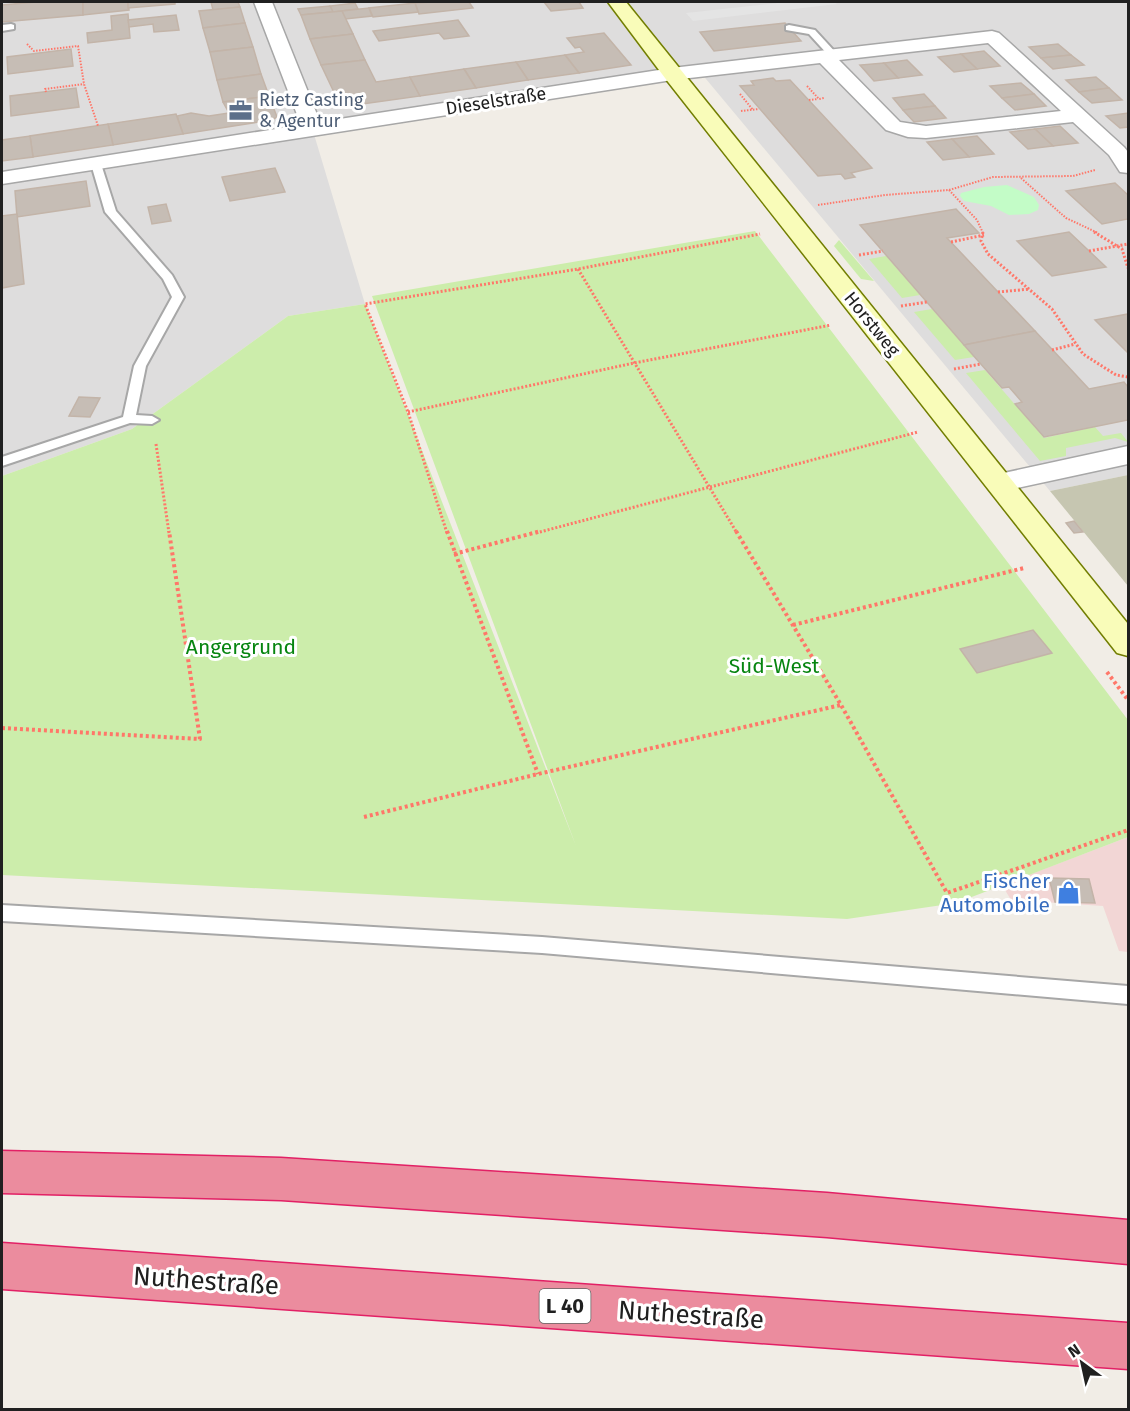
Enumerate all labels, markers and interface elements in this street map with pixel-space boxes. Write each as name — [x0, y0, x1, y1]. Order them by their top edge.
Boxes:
street label: Dieselstraße — [444, 82, 548, 120]
place label: Rietz Casting & Agentur — [259, 89, 364, 132]
office icon: Rietz Casting & Agentur — [228, 97, 254, 123]
street label: Horstweg — [839, 287, 905, 361]
park label: Angergrund — [186, 634, 296, 660]
park label: Süd-West — [729, 653, 820, 679]
place label: Fischer Automobile — [940, 868, 1050, 918]
shop icon: Fischer Automobile — [1055, 880, 1081, 906]
street label: Nuthestraße — [132, 1260, 280, 1302]
road number: L 40 — [540, 1289, 590, 1323]
street label: Nuthestraße — [617, 1294, 765, 1336]
north arrow — [1052, 1333, 1112, 1393]
text: N — [1064, 1340, 1084, 1362]

